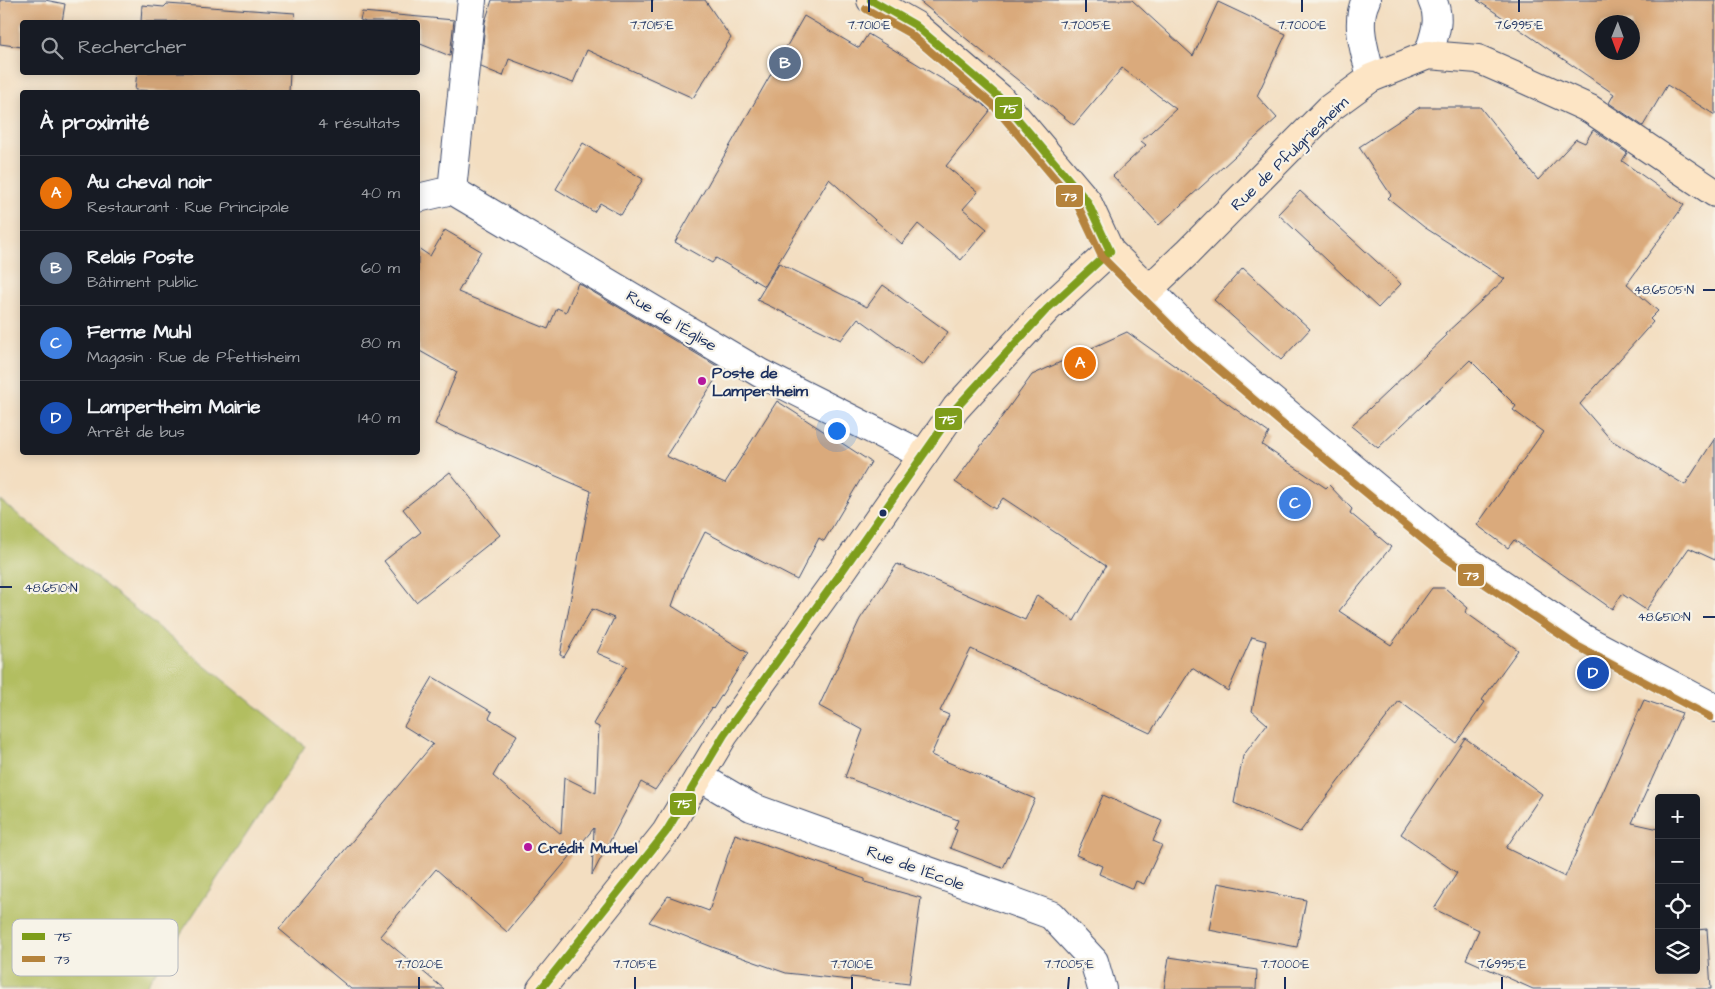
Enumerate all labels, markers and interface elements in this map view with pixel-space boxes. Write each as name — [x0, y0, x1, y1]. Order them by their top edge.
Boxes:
north arrow — [1595, 15, 1640, 60]
text: 7.7015°E — [630, 17, 674, 34]
text: 7.7010°E — [848, 17, 890, 34]
text: 7.7005°E — [1061, 17, 1111, 34]
text: 7.7000°E — [1278, 17, 1326, 34]
text: 7.6995°E — [1495, 17, 1543, 34]
search box — [20, 20, 420, 75]
icon: search — [38, 34, 66, 62]
text: Rechercher — [78, 34, 186, 61]
pin: B — [769, 44, 801, 82]
street label: Rue de Pfulgriesheim — [1226, 91, 1354, 216]
line badge: 75 — [994, 96, 1023, 120]
text: 75 — [999, 99, 1019, 119]
text: À proximité — [40, 108, 149, 137]
text: 4 résultats — [317, 112, 400, 134]
text: Au cheval noir — [87, 169, 212, 196]
text: A — [51, 182, 61, 204]
text: 40 m — [360, 182, 400, 204]
line badge: 73 — [1055, 184, 1084, 208]
text: 73 — [1060, 187, 1078, 207]
text: Restaurant · Rue Principale — [87, 196, 289, 218]
text: Relais Poste — [87, 244, 194, 271]
text: B — [50, 257, 62, 279]
text: 60 m — [361, 257, 400, 279]
text: Bâtiment public — [87, 271, 198, 293]
text: 48.6505°N — [1634, 282, 1694, 299]
street label: Rue de l'Église — [621, 285, 721, 358]
text: Ferme Muhl — [87, 319, 191, 346]
text: C — [50, 332, 62, 354]
text: 80 m — [361, 332, 400, 354]
pin: A — [1064, 344, 1096, 382]
text: Magasin · Rue de Pfettisheim — [87, 346, 299, 368]
place label: Poste de Lampertheim — [712, 362, 809, 402]
marker: Poste de Lampertheim — [696, 375, 708, 387]
text: Lampertheim Mairie — [87, 394, 261, 421]
text: D — [51, 407, 61, 429]
text: 140 m — [358, 407, 400, 429]
line badge: 75 — [934, 407, 963, 431]
text: 75 — [938, 410, 958, 430]
your location — [824, 418, 850, 444]
text: Arrêt de bus — [87, 421, 185, 443]
pin: C — [1279, 484, 1311, 522]
unlabelled marker — [878, 508, 888, 518]
line badge: 73 — [1457, 563, 1485, 587]
text: 73 — [1462, 566, 1480, 586]
text: 48.6510°N — [25, 580, 78, 597]
text: 48.6510°N — [1638, 609, 1691, 626]
pin: D — [1577, 654, 1609, 692]
line badge: 75 — [669, 792, 697, 816]
text: 75 — [673, 794, 693, 814]
map controls — [1655, 794, 1700, 974]
button: + — [1655, 794, 1700, 839]
place label: Crédit Mutuel — [538, 837, 638, 859]
button: − — [1655, 839, 1700, 884]
street label: Rue de l'École — [864, 840, 968, 896]
marker: Crédit Mutuel — [522, 841, 534, 853]
button: locate — [1655, 884, 1700, 929]
legend — [12, 919, 178, 976]
text: 75 — [54, 927, 73, 947]
button: layers — [1655, 929, 1700, 974]
text: 73 — [54, 950, 70, 970]
text: 7.7020°E — [395, 956, 443, 973]
text: 7.7015°E — [613, 956, 657, 973]
text: 7.7010°E — [831, 956, 873, 973]
text: 7.7005°E — [1044, 956, 1094, 973]
text: 7.7000°E — [1261, 956, 1309, 973]
text: 7.6995°E — [1478, 956, 1526, 973]

